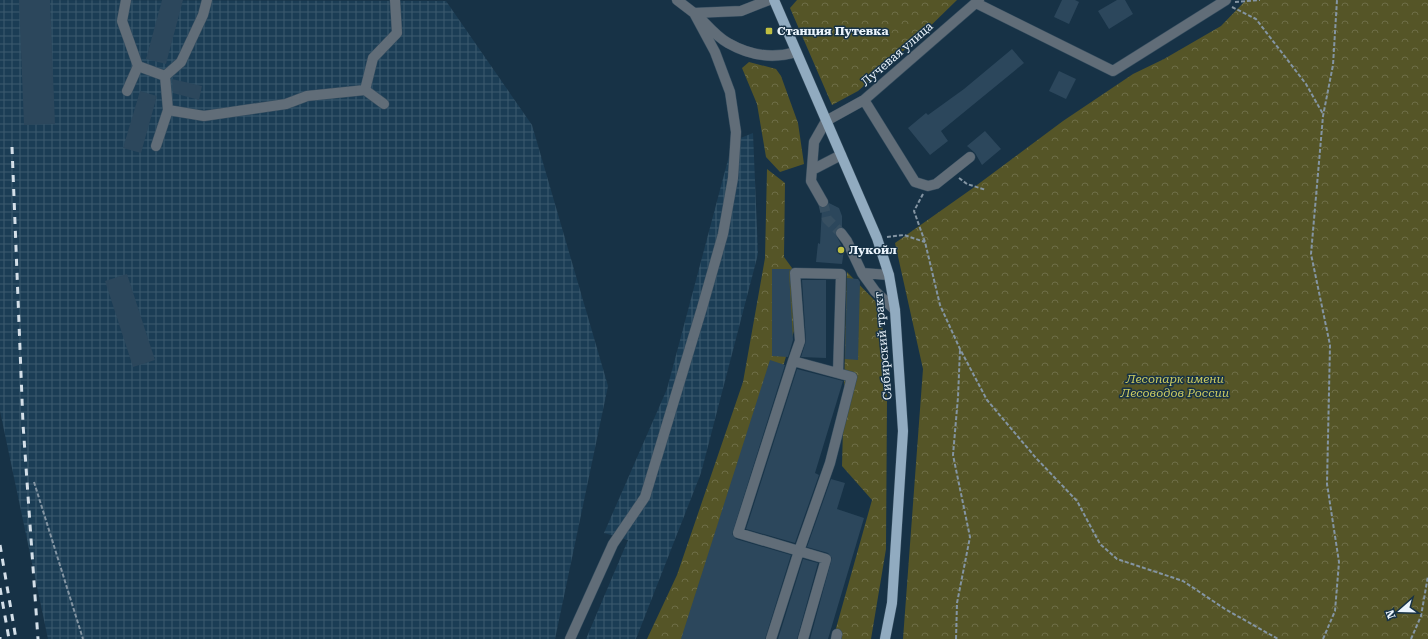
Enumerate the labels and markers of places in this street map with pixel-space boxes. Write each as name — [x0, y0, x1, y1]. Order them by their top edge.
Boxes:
place label: Станция Путевка — [777, 24, 888, 38]
marker: Станция Путевка — [764, 26, 774, 36]
place label: Лукойл — [849, 243, 897, 257]
marker: Лукойл — [836, 245, 846, 255]

